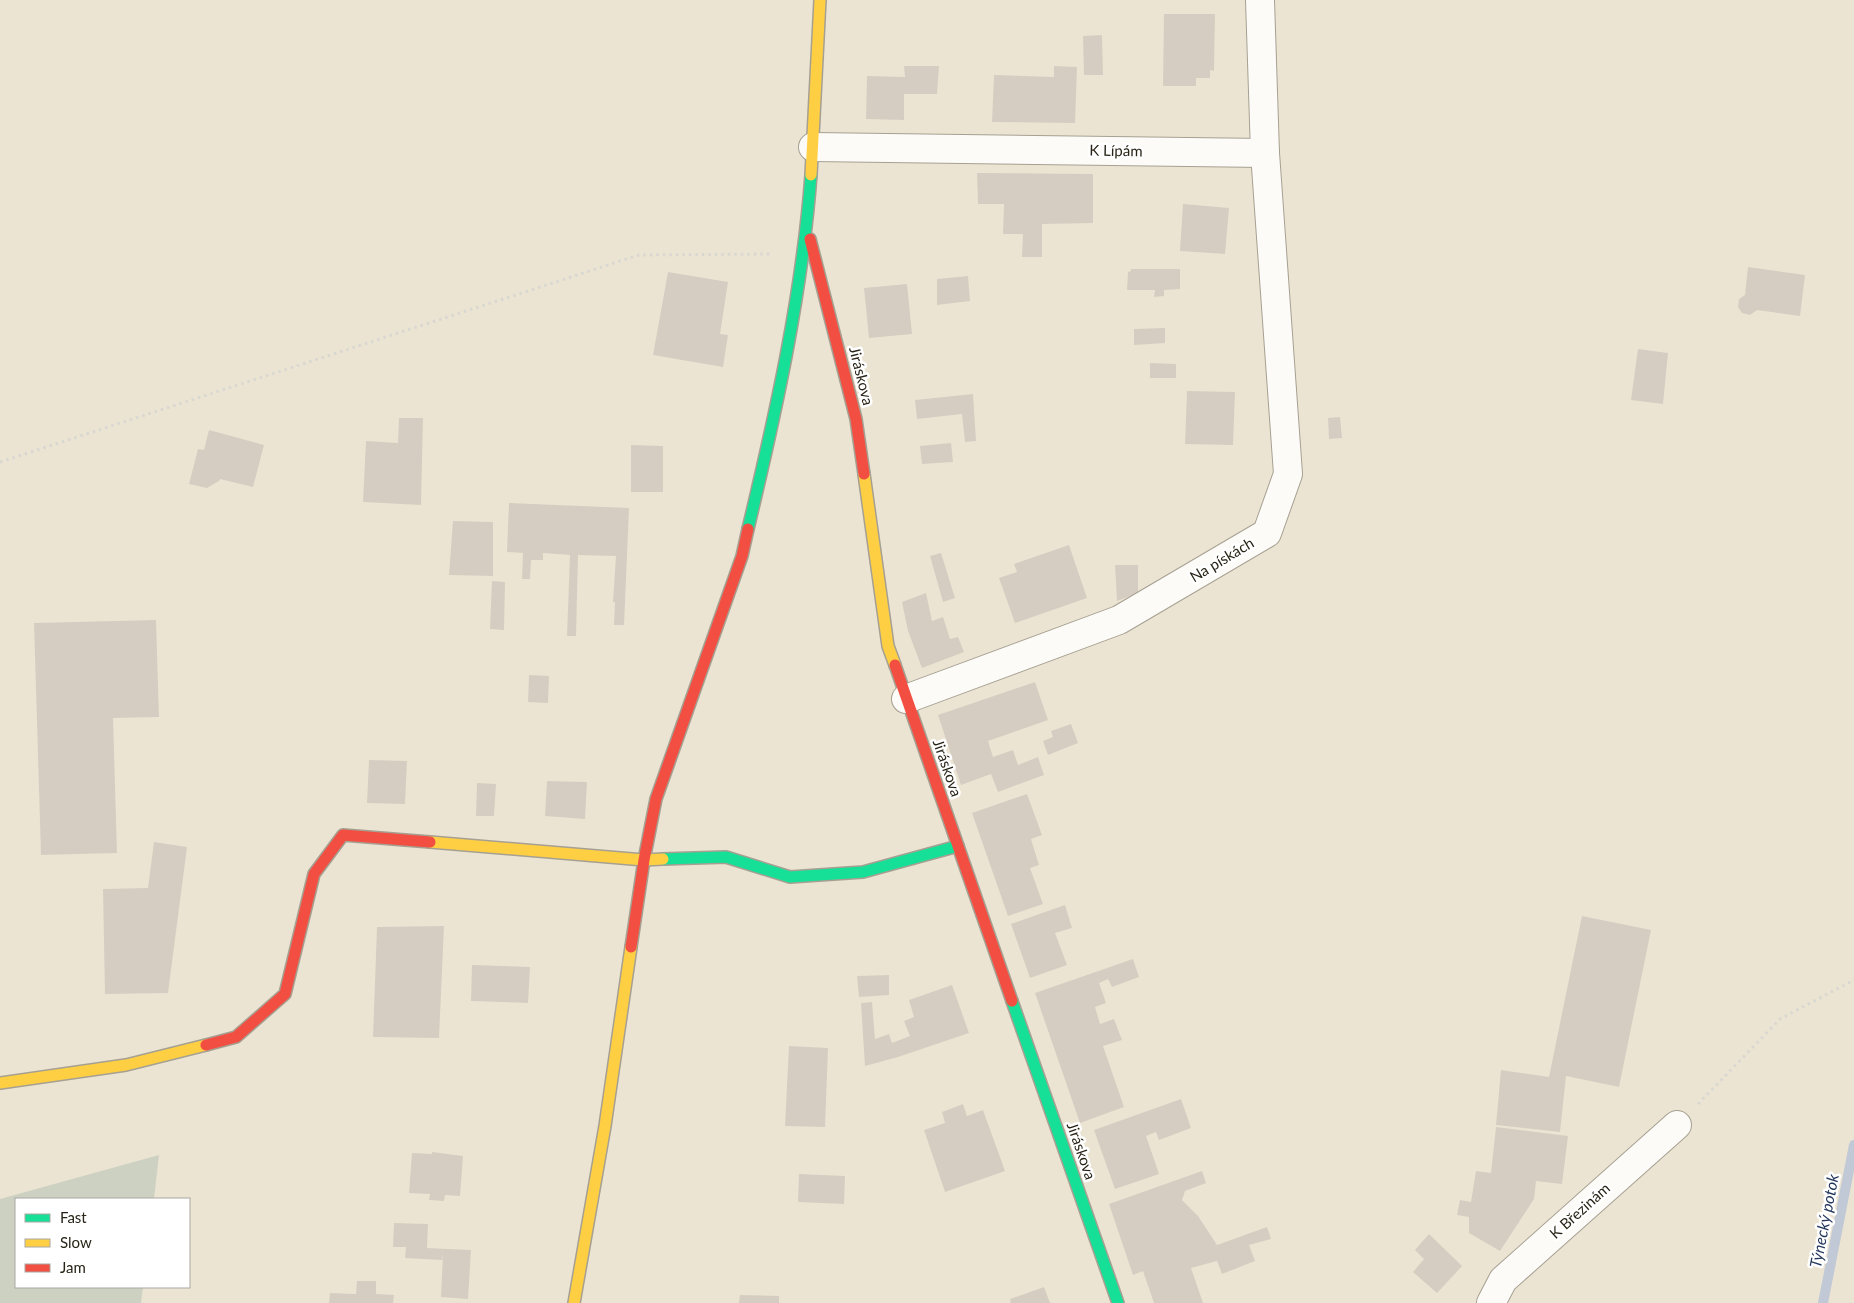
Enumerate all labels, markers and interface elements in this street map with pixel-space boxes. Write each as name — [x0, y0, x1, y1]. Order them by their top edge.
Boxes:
street label: K Lípám — [1089, 141, 1143, 159]
street label: Jiráskova — [846, 345, 878, 407]
street label: Na pískách — [1186, 533, 1257, 585]
street label: Jiráskova — [930, 737, 966, 799]
street label: Jiráskova — [1064, 1120, 1100, 1182]
water label: Týnecký potok — [1805, 1172, 1842, 1269]
street label: K Březinám — [1545, 1178, 1613, 1242]
legend — [15, 1198, 190, 1288]
text: Fast — [60, 1208, 87, 1226]
text: Slow — [60, 1233, 92, 1251]
text: Jam — [60, 1258, 86, 1276]

